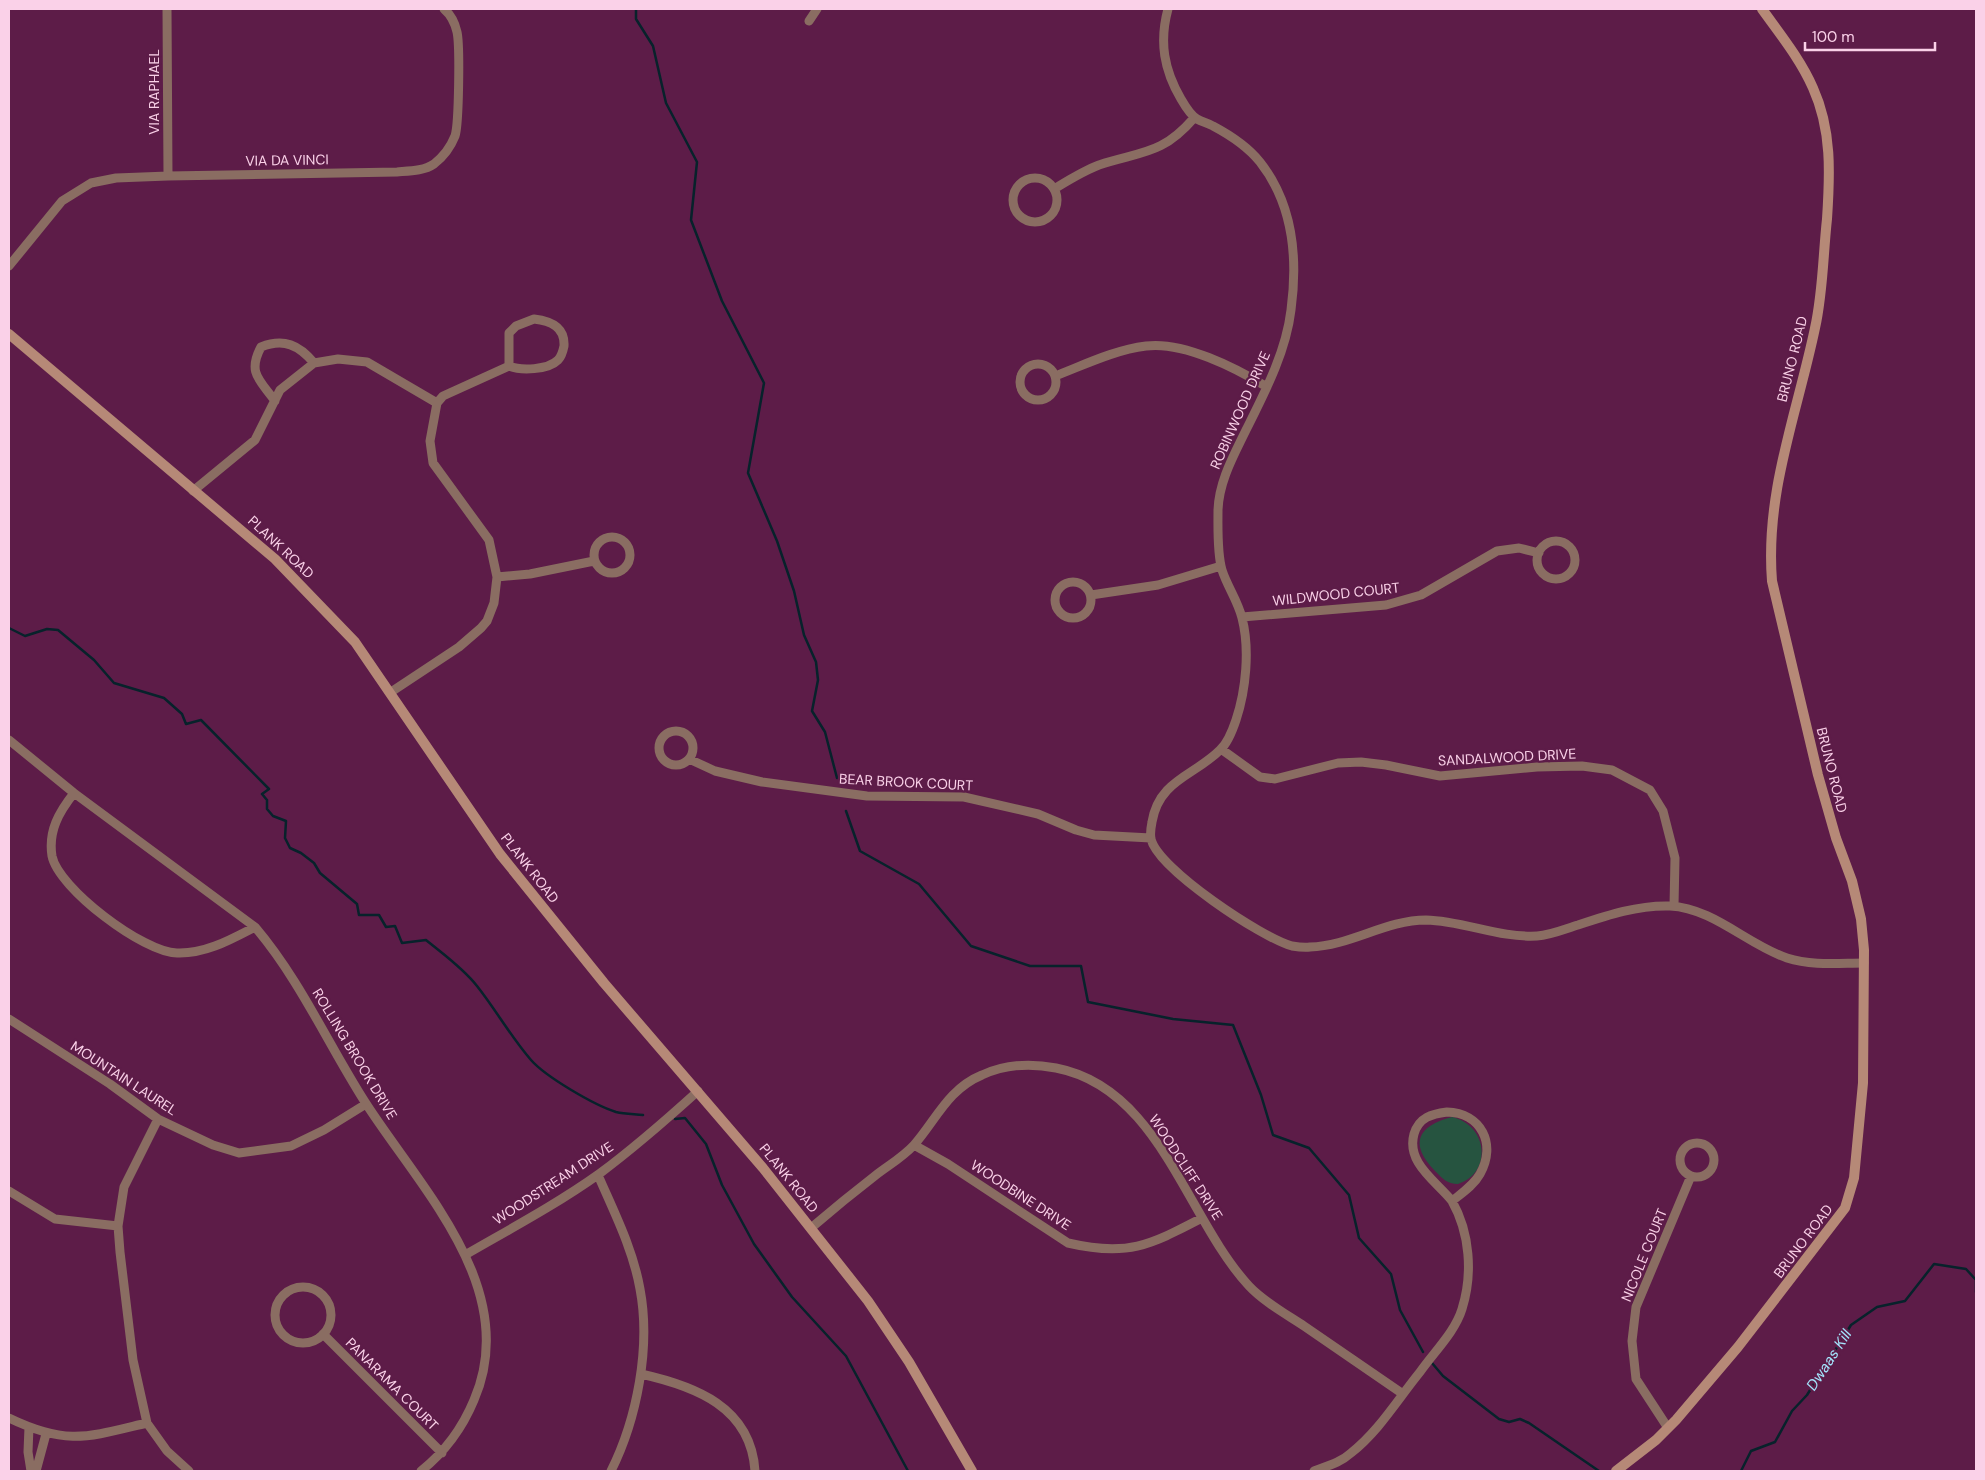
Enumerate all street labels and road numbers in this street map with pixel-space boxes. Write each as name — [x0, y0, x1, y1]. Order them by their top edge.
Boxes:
street label: VIA RAPHAEL — [145, 49, 163, 135]
street label: VIA DA VINCI — [245, 150, 329, 170]
street label: BRUNO ROAD — [1773, 314, 1811, 404]
street label: ROBINWOOD DRIVE — [1206, 348, 1274, 472]
street label: PLANK ROAD — [244, 512, 318, 582]
street label: WILDWOOD COURT — [1271, 578, 1401, 610]
street label: BRUNO ROAD — [1813, 725, 1851, 815]
street label: SANDALWOOD DRIVE — [1437, 744, 1577, 770]
street label: BEAR BROOK COURT — [839, 769, 974, 795]
street label: PLANK ROAD — [497, 829, 563, 907]
street label: ROLLING BROOK DRIVE — [309, 985, 401, 1123]
street label: MOUNTAIN LAUREL — [67, 1037, 181, 1119]
street label: WOODCLIFF DRIVE — [1145, 1111, 1227, 1223]
street label: WOODSTREAM DRIVE — [489, 1137, 617, 1229]
street label: PLANK ROAD — [756, 1140, 822, 1216]
street label: WOODBINE DRIVE — [967, 1156, 1075, 1234]
street label: BRUNO ROAD — [1769, 1201, 1837, 1281]
street label: NICOLE COURT — [1617, 1206, 1671, 1304]
street label: PANARAMA COURT — [342, 1334, 442, 1434]

